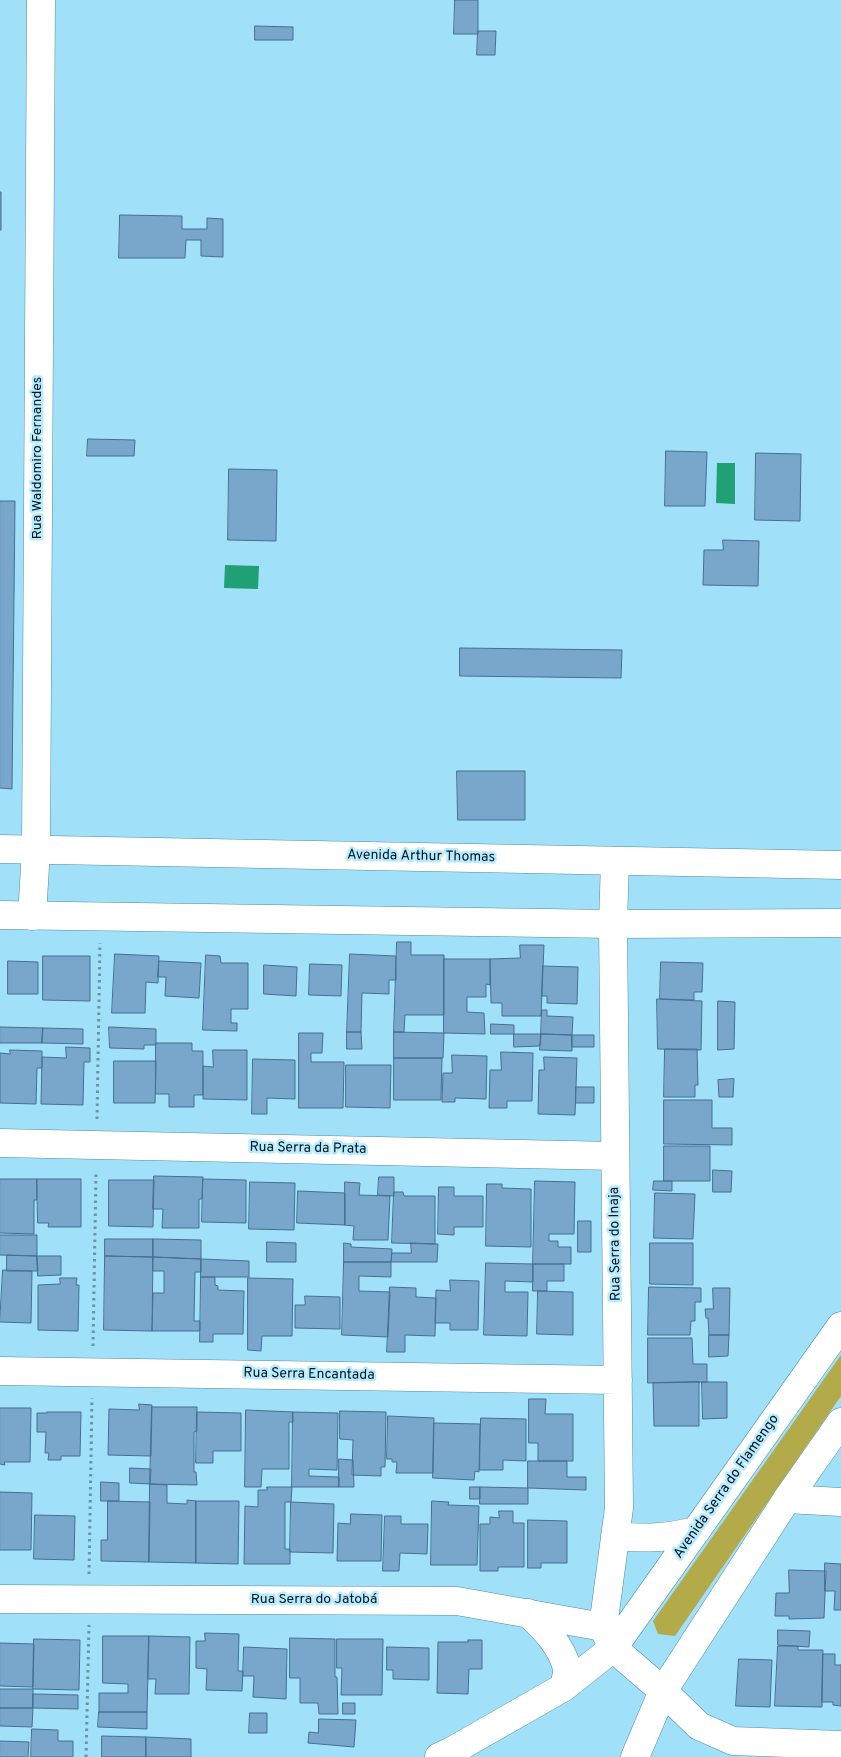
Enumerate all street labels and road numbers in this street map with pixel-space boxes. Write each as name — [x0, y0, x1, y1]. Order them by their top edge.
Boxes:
street label: Rua Waldomiro Fernandes — [30, 377, 46, 539]
street label: Avenida Arthur Thomas — [347, 847, 495, 867]
street label: Rua Serra da Prata — [249, 1140, 367, 1158]
street label: Rua Serra do Inaja — [607, 1187, 625, 1301]
street label: Rua Serra Encantada — [243, 1365, 375, 1385]
street label: Avenida Serra do Flamengo — [671, 1412, 783, 1562]
street label: Rua Serra do Jatobá — [251, 1592, 377, 1608]

